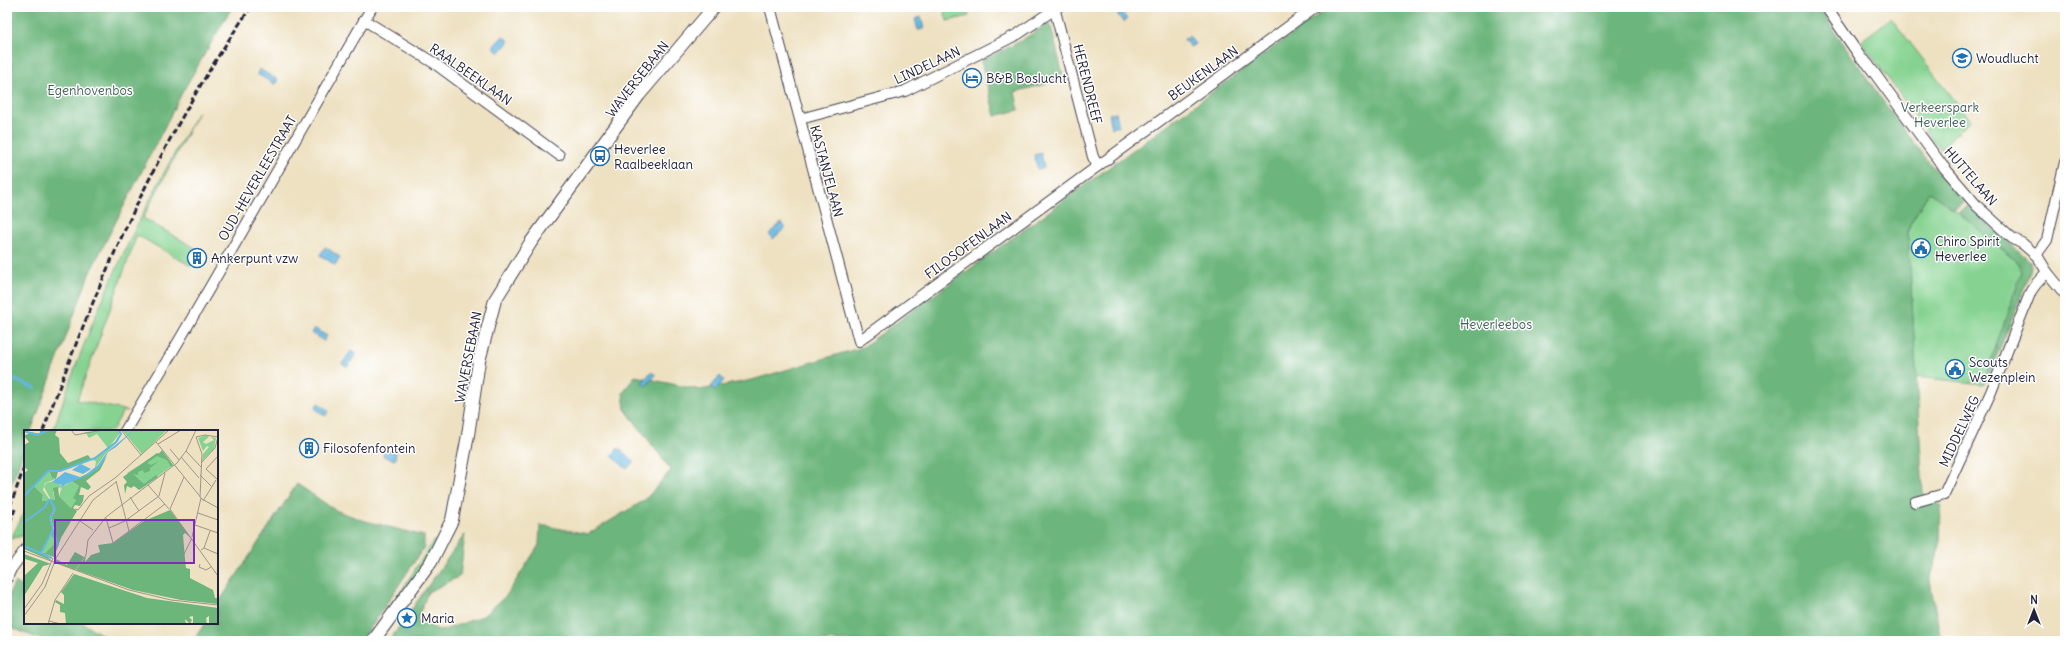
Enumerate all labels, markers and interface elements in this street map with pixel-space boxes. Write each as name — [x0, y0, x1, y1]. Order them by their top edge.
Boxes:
street label: WAVERSEBAAN — [602, 38, 673, 121]
street label: RAALBEEKLAAN — [426, 40, 515, 109]
street label: HERENDREEF — [1069, 42, 1106, 127]
street label: BEUKENLAAN — [1165, 42, 1242, 104]
street label: LINDELAAN — [891, 43, 963, 88]
school or university icon: Woudlucht — [1951, 47, 1973, 69]
place label: Woudlucht — [1976, 50, 2039, 67]
hotel icon: B&B Boslucht — [961, 67, 983, 89]
place label: B&B Boslucht — [986, 70, 1067, 87]
park label: Egenhovenbos — [47, 82, 133, 99]
park label: Verkeerspark Heverlee — [1901, 99, 1980, 131]
street label: OUD-HEVERLEESTRAAT — [215, 112, 300, 244]
street label: KASTANJELAAN — [806, 123, 847, 219]
place label: Heverlee Raalbeeklaan — [614, 141, 693, 173]
street label: HUTTELAAN — [1941, 144, 2001, 209]
bus stop icon: Heverlee Raalbeeklaan — [589, 145, 611, 167]
street label: FILOSOFENLAAN — [921, 208, 1015, 283]
place label: Chiro Spirit Heverlee — [1935, 233, 2000, 265]
public building icon: Chiro Spirit Heverlee — [1910, 237, 1932, 259]
building icon: Ankerpunt vzw — [186, 247, 208, 269]
place label: Ankerpunt vzw — [211, 250, 298, 267]
street label: WAVERSEBAAN — [451, 310, 486, 404]
park label: Heverleebos — [1460, 316, 1532, 333]
place label: Scouts Wezenplein — [1969, 354, 2036, 386]
public building icon: Scouts Wezenplein — [1944, 358, 1966, 380]
street label: MIDDELWEG — [1935, 393, 1983, 470]
inset map — [24, 430, 218, 624]
building icon: Filosofenfontein — [298, 437, 320, 459]
place label: Filosofenfontein — [323, 440, 416, 457]
north arrow — [2014, 590, 2054, 630]
text: N — [2030, 593, 2038, 607]
place icon: Maria — [396, 607, 418, 629]
place label: Maria — [421, 610, 455, 627]

